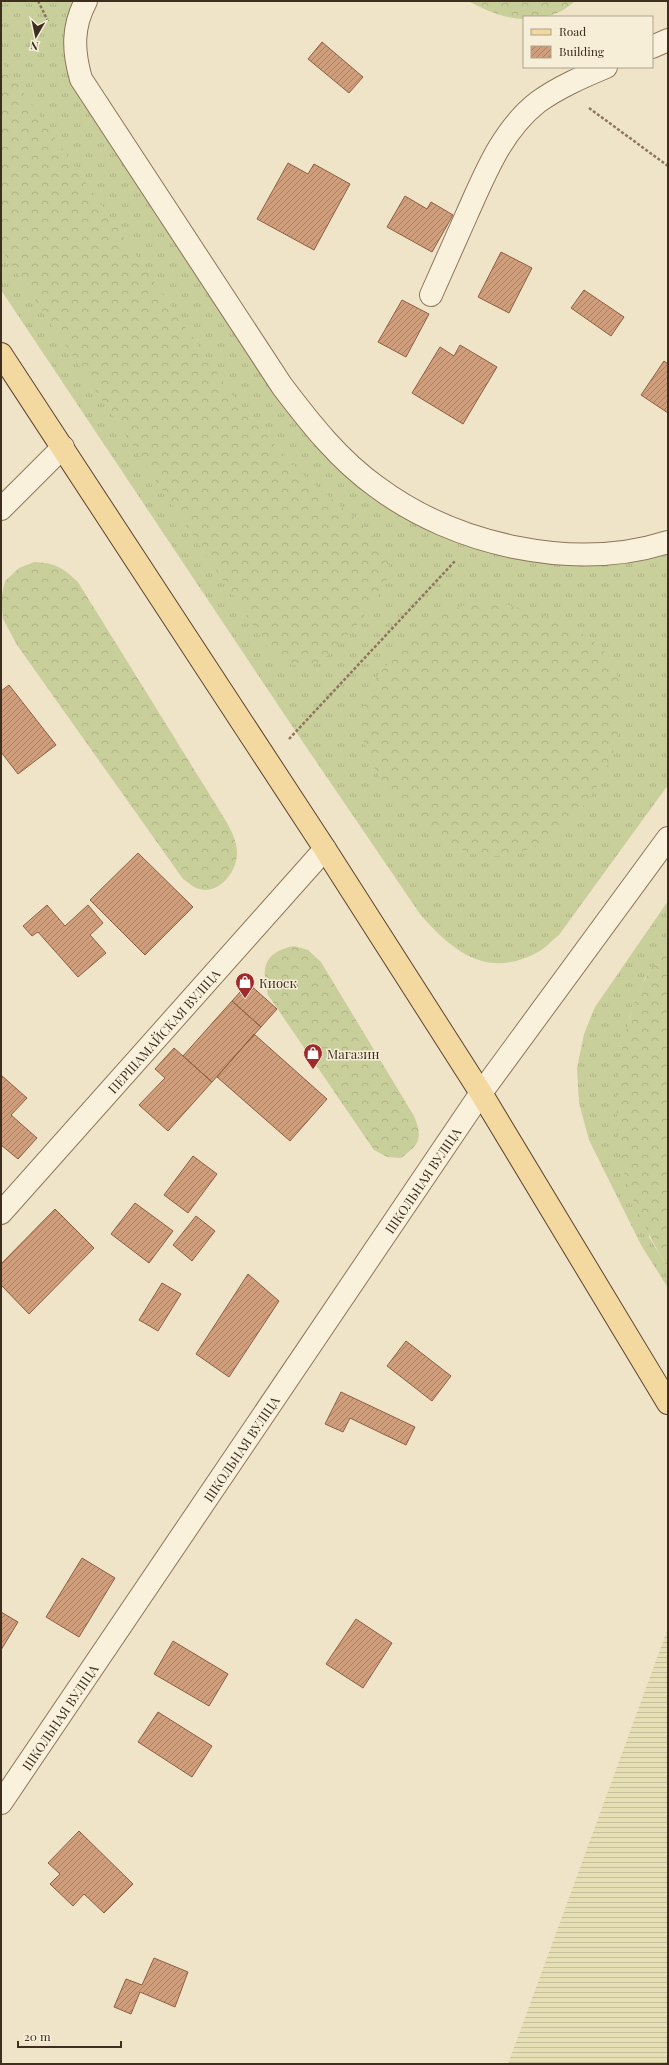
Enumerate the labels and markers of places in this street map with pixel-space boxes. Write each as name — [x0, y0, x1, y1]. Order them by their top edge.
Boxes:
shop icon: Киоск — [234, 971, 256, 999]
place label: Киоск — [259, 974, 297, 991]
shop icon: Магазин — [302, 1042, 324, 1070]
place label: Магазин — [327, 1045, 379, 1062]

